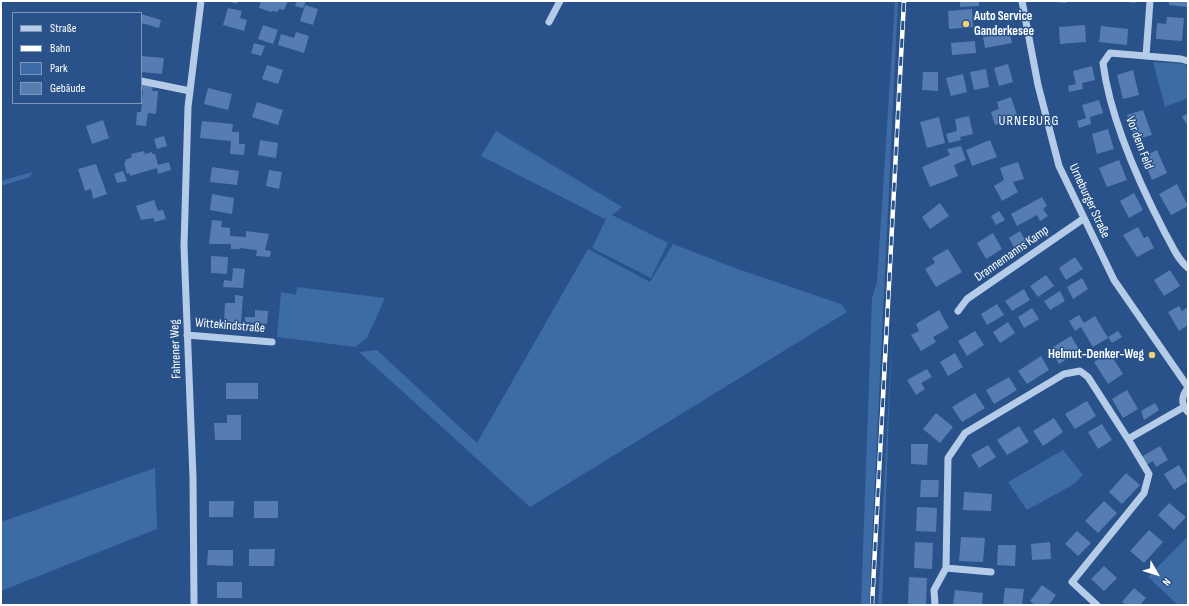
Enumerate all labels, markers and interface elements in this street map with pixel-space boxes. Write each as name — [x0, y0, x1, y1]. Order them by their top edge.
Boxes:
place label: Auto Service Ganderkesee — [974, 9, 1034, 40]
legend — [12, 12, 142, 104]
marker: Auto Service Ganderkesee — [961, 19, 971, 29]
text: Straße — [50, 21, 77, 36]
text: Bahn — [50, 41, 70, 56]
text: Park — [50, 61, 68, 76]
text: Gebäude — [50, 81, 85, 96]
district label: URNEBURG — [999, 113, 1059, 129]
street label: Vor dem Feld — [1122, 114, 1156, 172]
street label: Urneburger Straße — [1065, 161, 1113, 241]
street label: Drannemanns Kamp — [972, 223, 1052, 285]
street label: Wittekindstraße — [194, 315, 266, 337]
street label: Fahrener Weg — [167, 319, 185, 379]
place label: Helmut-Denker-Weg — [1048, 347, 1144, 363]
marker: Helmut-Denker-Weg — [1147, 350, 1157, 360]
north arrow — [1137, 554, 1177, 594]
text: N — [1160, 575, 1174, 588]

